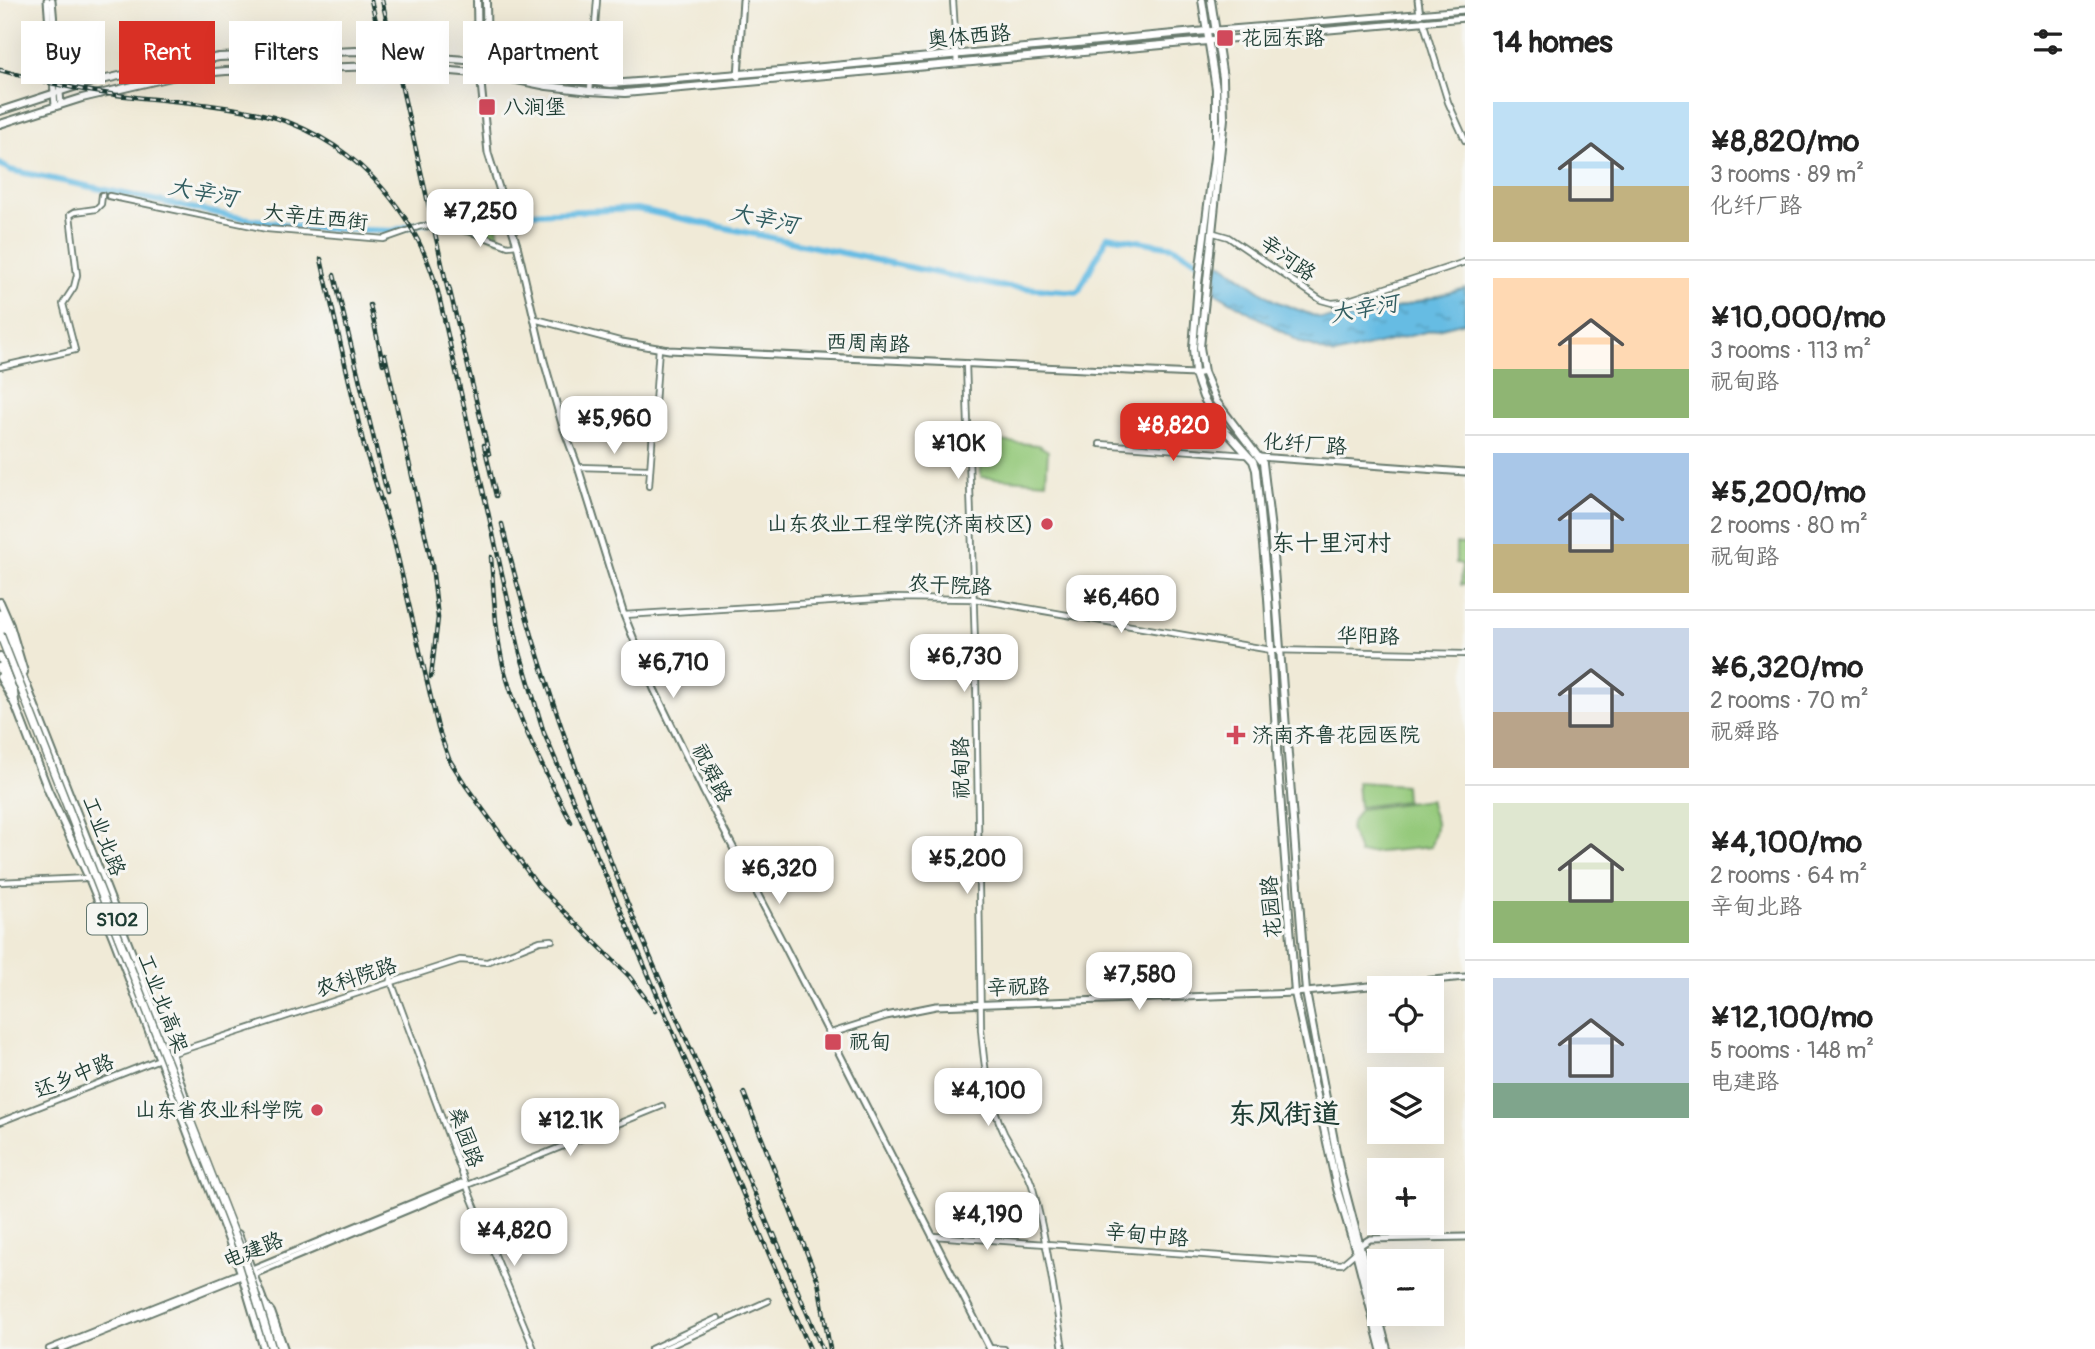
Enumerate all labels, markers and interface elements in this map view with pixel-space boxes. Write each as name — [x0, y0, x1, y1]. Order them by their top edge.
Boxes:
street label: 奥体西路 — [926, 19, 1012, 54]
chip: Buy — [21, 21, 105, 84]
chip: Rent — [119, 21, 215, 84]
chip: Filters — [229, 21, 342, 84]
chip: New — [356, 21, 449, 84]
chip: Apartment — [463, 21, 623, 84]
icon: filters — [2029, 23, 2067, 61]
text: 14 homes — [1493, 24, 1613, 61]
place label: 花园东路 — [1241, 25, 1325, 52]
marker: 花园东路 — [1215, 28, 1235, 48]
place label: 八涧堡 — [503, 94, 566, 121]
marker: 八涧堡 — [477, 97, 497, 117]
text: ¥8,820/mo — [1710, 123, 1859, 160]
icon: home — [1549, 130, 1633, 214]
text: 3 rooms · 89 m² — [1710, 160, 1864, 189]
water label: 大辛河 — [166, 172, 243, 214]
pin: ¥7,250 — [423, 190, 537, 249]
text: 化纤厂路 — [1710, 191, 1802, 220]
text: ¥7,250 — [442, 197, 518, 226]
water label: 大辛河 — [727, 197, 805, 241]
street label: 大辛庄西街 — [262, 199, 370, 236]
street label: 辛河路 — [1254, 229, 1321, 288]
water label: 大辛河 — [1328, 288, 1405, 329]
text: ¥10,000/mo — [1710, 299, 1886, 336]
icon: home — [1549, 306, 1633, 390]
street label: 西周南路 — [826, 329, 910, 358]
text: 3 rooms · 113 m² — [1710, 336, 1871, 365]
text: 祝甸路 — [1710, 367, 1779, 396]
pin: ¥5,960 — [557, 396, 671, 456]
text: ¥5,960 — [576, 404, 652, 433]
pin: ¥8,820 — [1116, 404, 1230, 463]
text: ¥8,820 — [1136, 411, 1210, 440]
pin: ¥10K — [917, 421, 999, 481]
street label: 化纤厂路 — [1262, 428, 1348, 461]
text: ¥10K — [931, 429, 985, 458]
text: ¥5,200/mo — [1710, 474, 1866, 511]
icon: home — [1549, 481, 1633, 565]
place label: 山东农业工程学院(济南校区) — [767, 511, 1033, 538]
text: 2 rooms · 80 m² — [1710, 511, 1868, 540]
marker: 山东农业工程学院(济南校区) — [1039, 516, 1055, 532]
district label: 东十里河村 — [1271, 529, 1391, 558]
text: 祝甸路 — [1710, 542, 1779, 571]
street label: 农干院路 — [907, 570, 993, 601]
pin: ¥6,460 — [1064, 576, 1178, 635]
text: ¥6,460 — [1082, 583, 1160, 612]
street label: 华阳路 — [1336, 622, 1400, 651]
pin: ¥6,730 — [907, 634, 1021, 694]
pin: ¥6,710 — [616, 640, 730, 700]
text: ¥6,730 — [926, 642, 1002, 671]
text: ¥6,710 — [637, 648, 709, 677]
text: ¥6,320/mo — [1710, 649, 1863, 686]
icon: home — [1549, 656, 1633, 740]
text: 2 rooms · 70 m² — [1710, 686, 1869, 715]
text: 祝舜路 — [1710, 717, 1779, 746]
place label: 济南齐鲁花园医院 — [1252, 722, 1420, 749]
marker: 济南齐鲁花园医院 — [1226, 725, 1246, 745]
street label: 祝甸路 — [947, 736, 976, 800]
street label: 祝舜路 — [685, 739, 738, 807]
street label: 工业北路 — [76, 792, 131, 880]
text: ¥4,100/mo — [1710, 824, 1862, 861]
icon: home — [1549, 831, 1633, 915]
pin: ¥5,200 — [910, 836, 1024, 896]
text: ¥5,200 — [928, 844, 1006, 873]
pin: ¥6,320 — [722, 846, 836, 906]
text: ¥6,320 — [741, 854, 817, 883]
text: 2 rooms · 64 m² — [1710, 861, 1867, 890]
street label: 花园路 — [1256, 875, 1287, 939]
text: 辛甸北路 — [1710, 892, 1802, 921]
road number: S102 — [87, 903, 147, 934]
street label: 工业北高架 — [131, 949, 194, 1057]
street label: 农科院路 — [312, 952, 400, 1003]
pin: ¥7,580 — [1082, 953, 1196, 1012]
text: ¥7,580 — [1102, 960, 1176, 989]
street label: 辛祝路 — [986, 973, 1050, 1002]
map controls — [1367, 976, 1444, 1326]
button: locate — [1367, 976, 1444, 1053]
text: ¥12,100/mo — [1710, 999, 1873, 1036]
icon: home — [1549, 1006, 1633, 1090]
place label: 祝甸 — [849, 1029, 891, 1056]
marker: 祝甸 — [823, 1032, 843, 1052]
text: 5 rooms · 148 m² — [1710, 1036, 1874, 1065]
street label: 还乡中路 — [30, 1048, 118, 1105]
button: layers — [1367, 1067, 1444, 1144]
text: 电建路 — [1710, 1067, 1779, 1096]
pin: ¥4,100 — [931, 1068, 1045, 1128]
text: ¥4,100 — [950, 1076, 1026, 1105]
place label: 山东省农业科学院 — [135, 1097, 303, 1124]
district label: 东风街道 — [1228, 1097, 1340, 1132]
pin: ¥12.1K — [513, 1098, 627, 1158]
marker: 山东省农业科学院 — [309, 1102, 325, 1118]
street label: 桑园路 — [442, 1103, 489, 1171]
text: ¥12.1K — [537, 1106, 603, 1135]
button: + — [1367, 1158, 1444, 1235]
pin: ¥4,190 — [930, 1192, 1044, 1252]
text: ¥4,190 — [951, 1200, 1023, 1229]
pin: ¥4,820 — [457, 1208, 571, 1268]
text: ¥4,820 — [476, 1216, 552, 1245]
street label: 辛甸中路 — [1104, 1218, 1190, 1253]
street label: 电建路 — [219, 1226, 287, 1275]
button: − — [1367, 1249, 1444, 1326]

